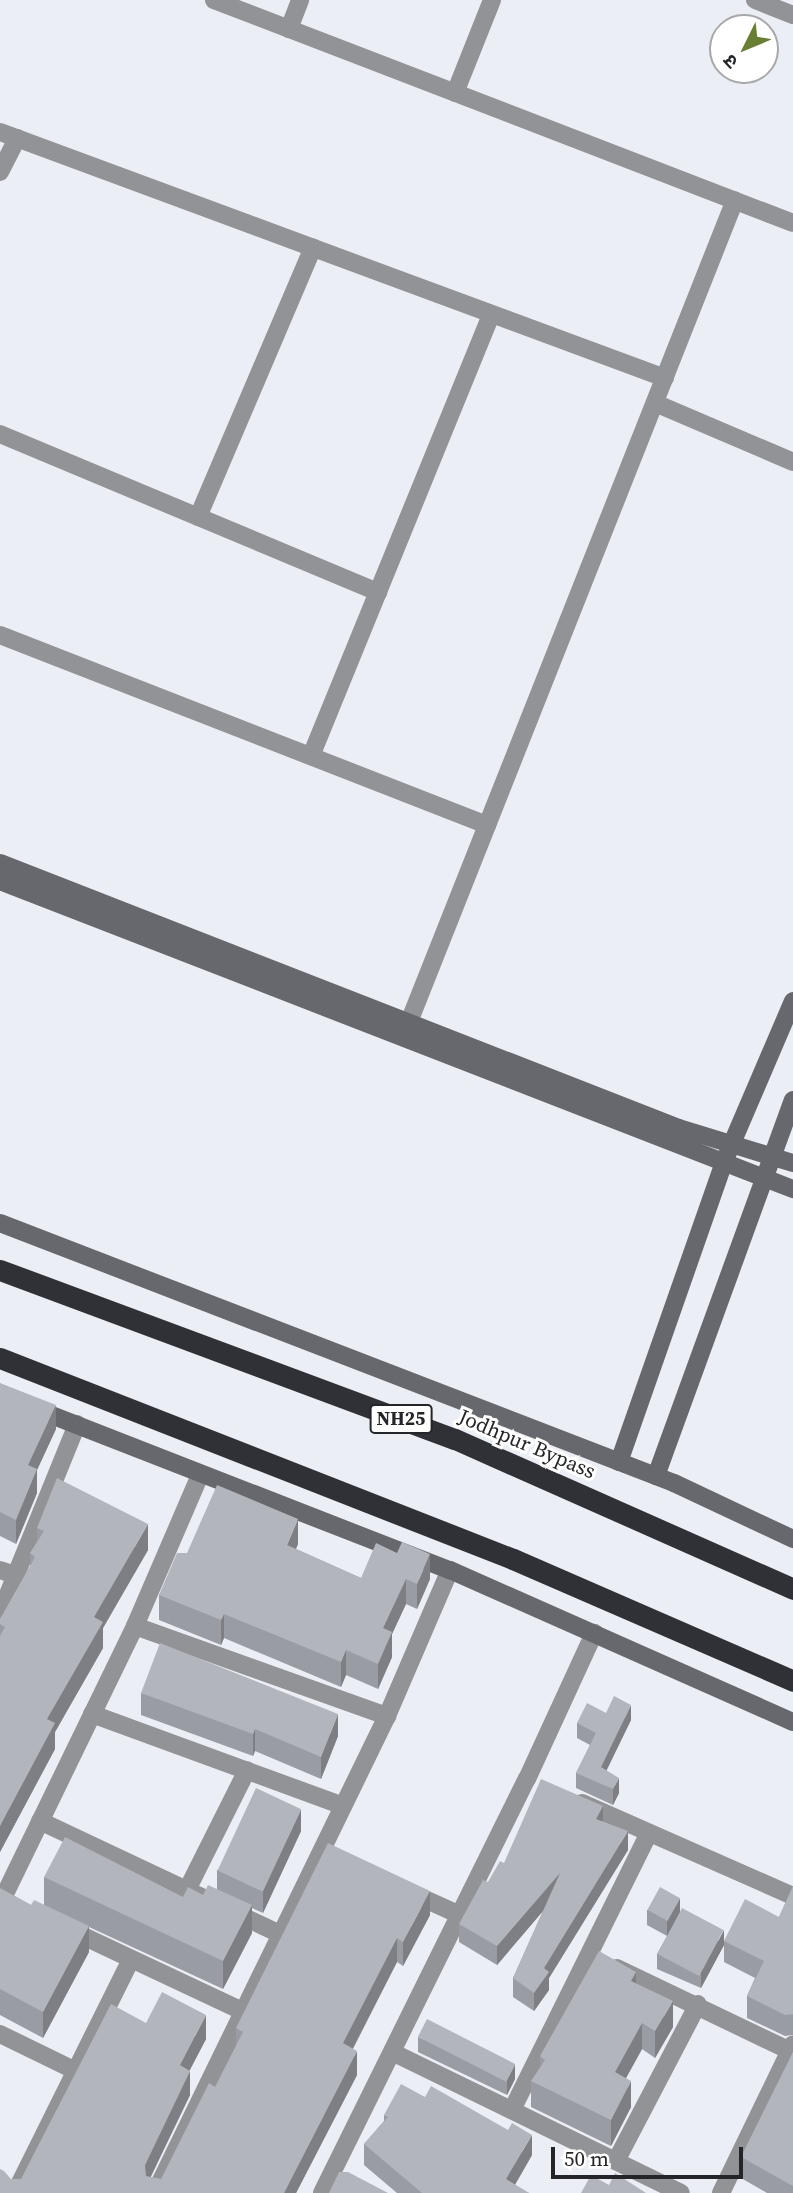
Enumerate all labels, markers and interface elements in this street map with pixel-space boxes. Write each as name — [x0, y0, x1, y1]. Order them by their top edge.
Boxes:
north arrow — [709, 14, 779, 84]
text: उ — [717, 49, 743, 75]
road number: NH25 — [370, 1404, 432, 1434]
street label: Jodhpur Bypass — [455, 1404, 599, 1484]
scale bar — [555, 2134, 748, 2178]
text: 50 m — [564, 2144, 609, 2173]

